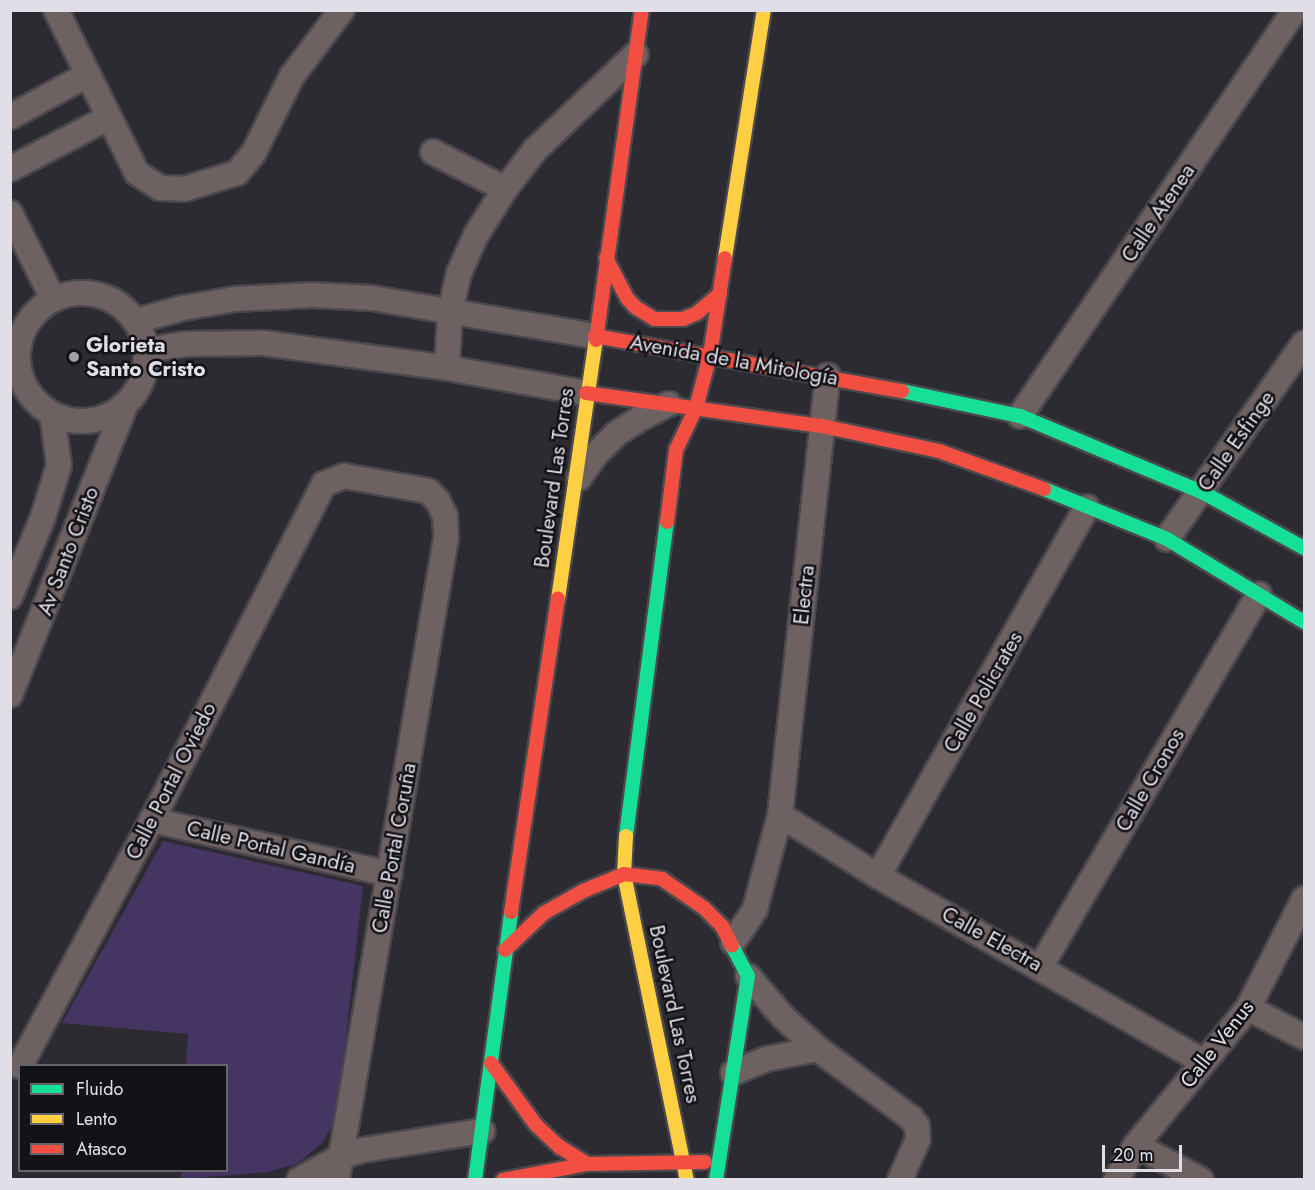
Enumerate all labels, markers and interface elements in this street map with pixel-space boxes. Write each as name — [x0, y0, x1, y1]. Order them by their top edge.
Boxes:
street label: Calle Atenea — [1116, 159, 1200, 267]
street label: Avenida de la Mitología — [628, 329, 840, 391]
place label: Glorieta Santo Cristo — [86, 332, 206, 382]
marker: Glorieta Santo Cristo — [67, 350, 81, 364]
street label: Calle Esfinge — [1192, 386, 1280, 496]
street label: Boulevard Las Torres — [529, 387, 579, 569]
street label: Av Santo Cristo — [32, 483, 104, 619]
street label: Electra — [788, 564, 820, 626]
street label: Calle Policrates — [938, 627, 1028, 757]
street label: Calle Portal Oviedo — [121, 698, 221, 864]
street label: Calle Cronos — [1110, 724, 1190, 836]
street label: Calle Portal Coruña — [367, 761, 421, 935]
street label: Calle Portal Gandía — [184, 815, 358, 879]
street label: Calle Electra — [937, 901, 1047, 977]
street label: Boulevard Las Torres — [644, 923, 706, 1105]
street label: Calle Venus — [1175, 995, 1259, 1093]
legend — [18, 1064, 228, 1172]
text: Fluido — [76, 1076, 123, 1102]
text: Lento — [76, 1106, 117, 1132]
scale bar — [1105, 1133, 1184, 1171]
text: Atasco — [76, 1136, 127, 1162]
text: 20 m — [1113, 1142, 1153, 1168]

